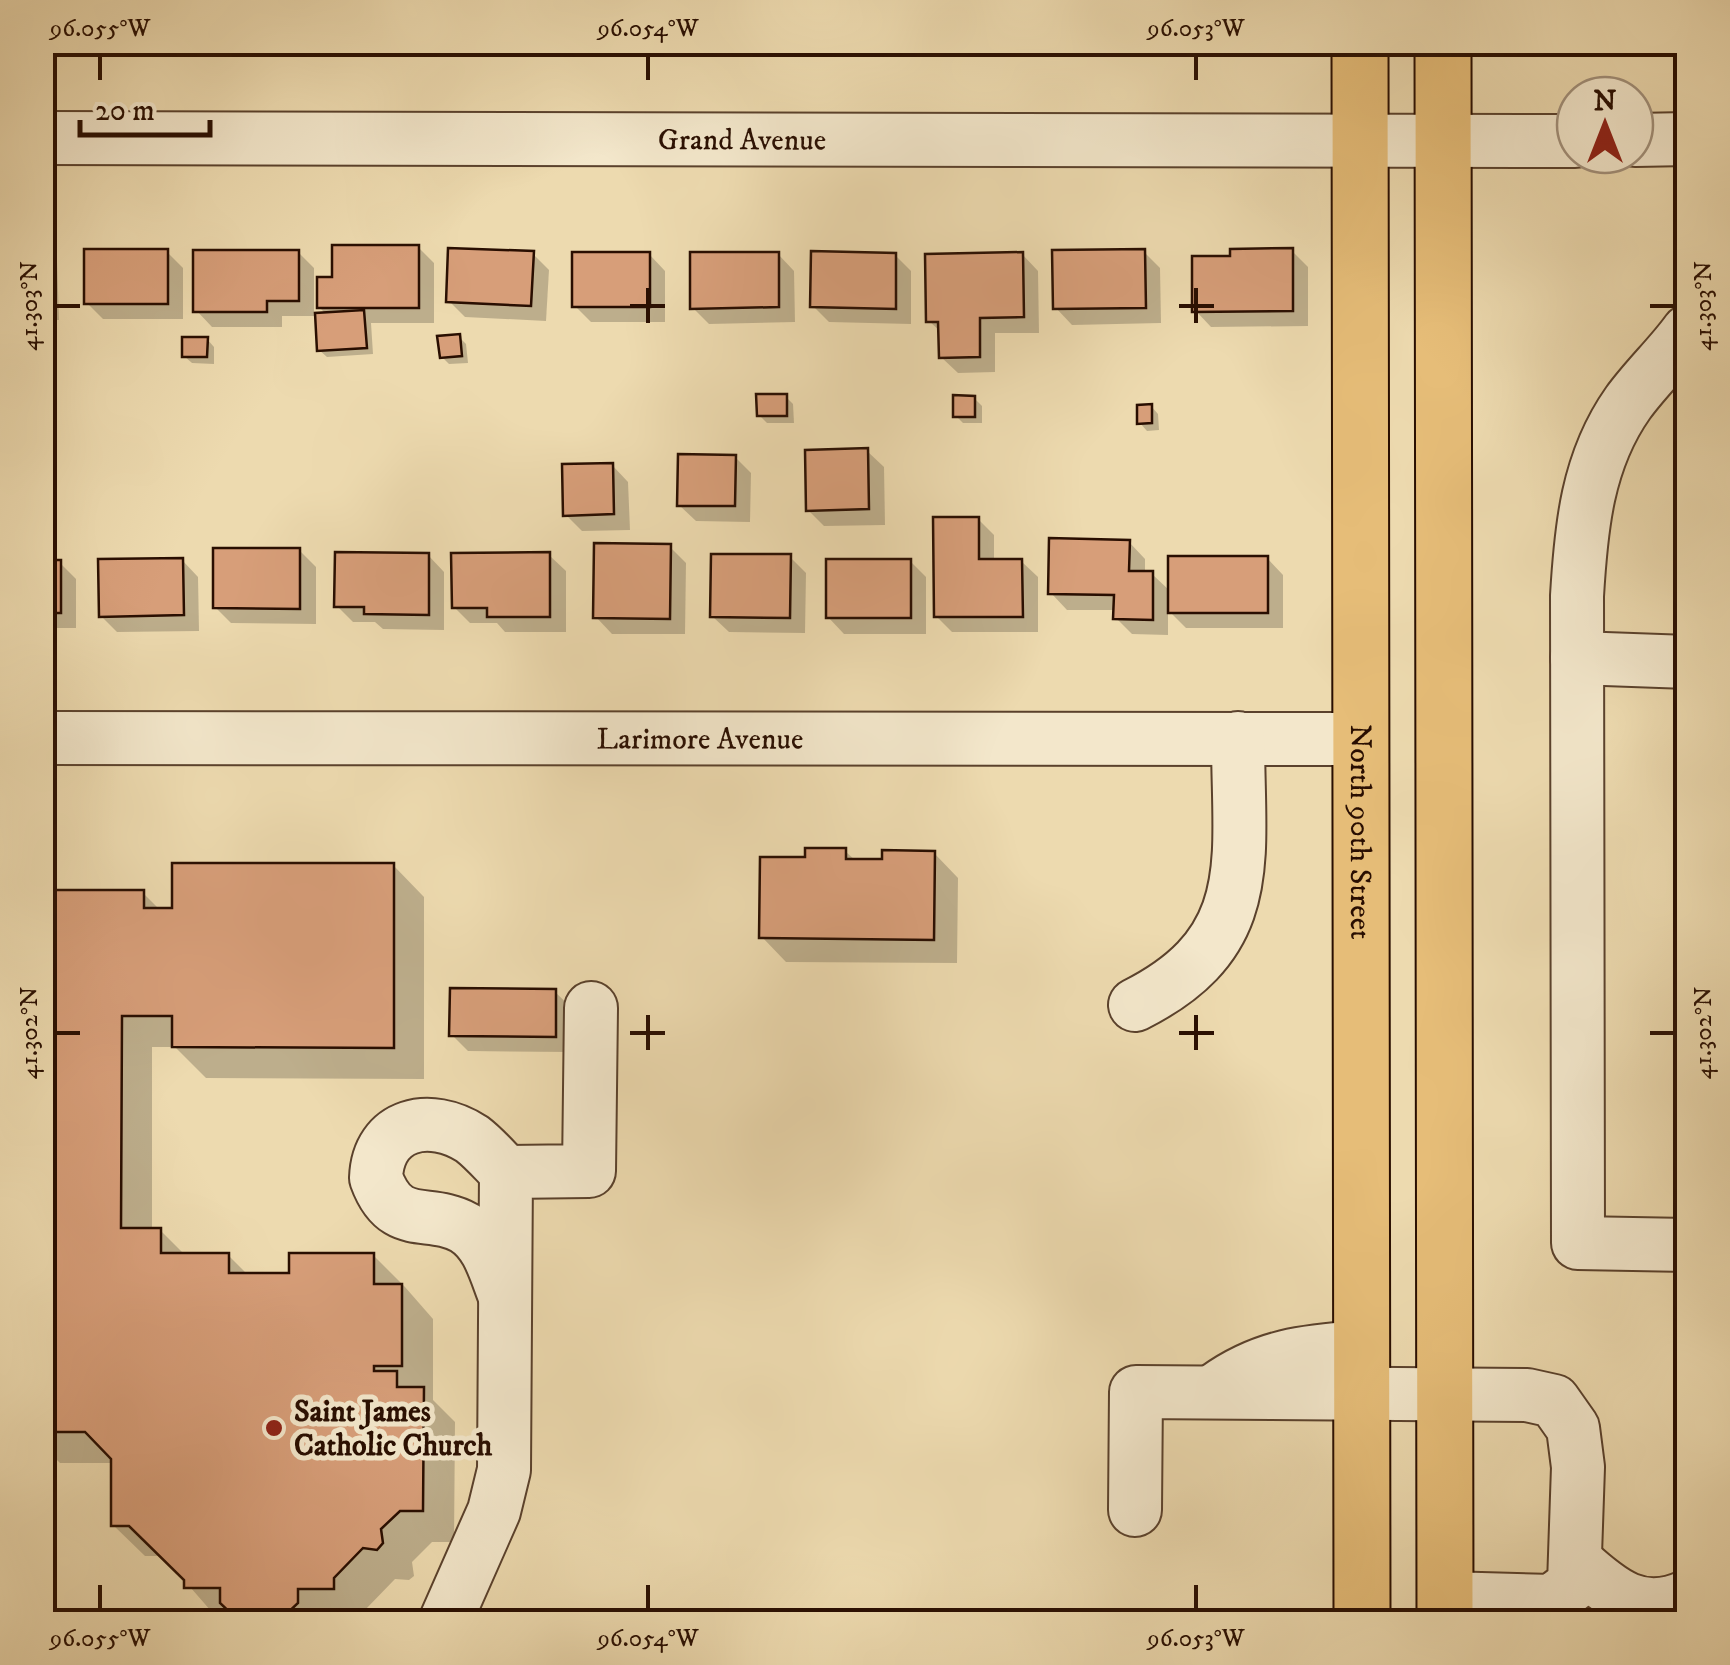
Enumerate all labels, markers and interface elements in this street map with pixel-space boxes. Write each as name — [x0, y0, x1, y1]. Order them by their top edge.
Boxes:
text: 96.055°W — [48, 13, 151, 44]
text: 96.054°W — [595, 13, 700, 44]
text: 96.053°W — [1145, 13, 1246, 44]
scale bar — [80, 75, 210, 137]
north arrow — [1555, 75, 1655, 175]
text: N — [1594, 84, 1617, 119]
text: 20 m — [95, 93, 155, 130]
street label: Grand Avenue — [658, 122, 826, 160]
text: 41.303°N — [14, 261, 45, 351]
text: 41.303°N — [1688, 261, 1719, 351]
street label: Larimore Avenue — [597, 721, 803, 759]
street label: North 90th Street — [1341, 724, 1378, 940]
text: 41.302°N — [14, 986, 45, 1080]
text: 41.302°N — [1688, 986, 1719, 1080]
place label: Saint James Catholic Church — [294, 1394, 492, 1465]
marker: Saint James Catholic Church — [263, 1417, 285, 1439]
text: 96.055°W — [48, 1623, 151, 1654]
text: 96.054°W — [595, 1623, 700, 1654]
text: 96.053°W — [1145, 1623, 1246, 1654]

